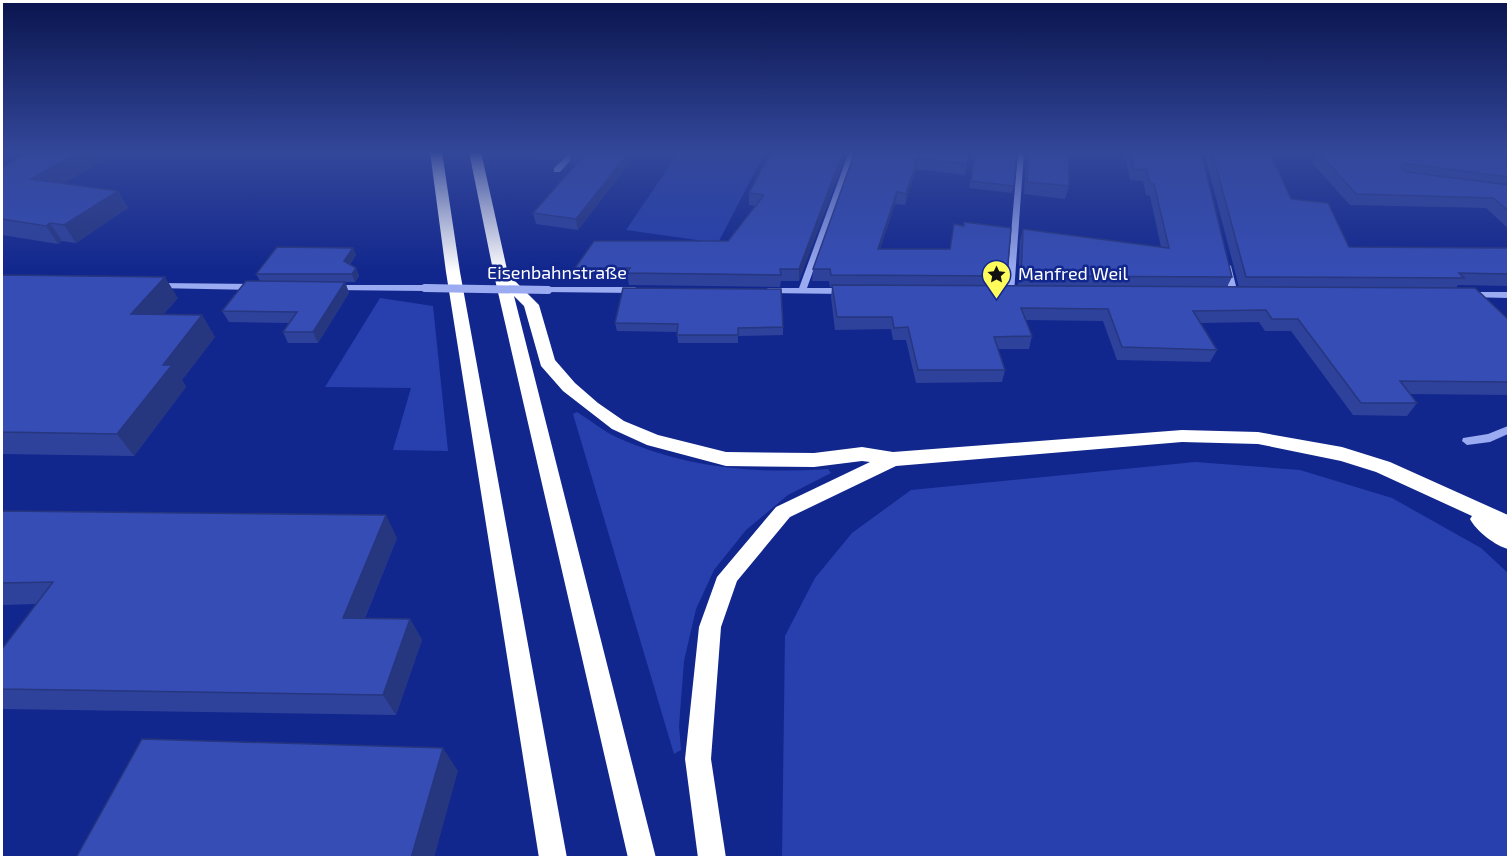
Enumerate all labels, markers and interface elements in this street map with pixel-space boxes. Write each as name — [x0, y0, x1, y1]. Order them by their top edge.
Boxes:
place icon: Manfred Weil — [981, 258, 1013, 300]
street label: Eisenbahnstraße — [487, 261, 627, 283]
place label: Manfred Weil — [1018, 262, 1129, 284]

